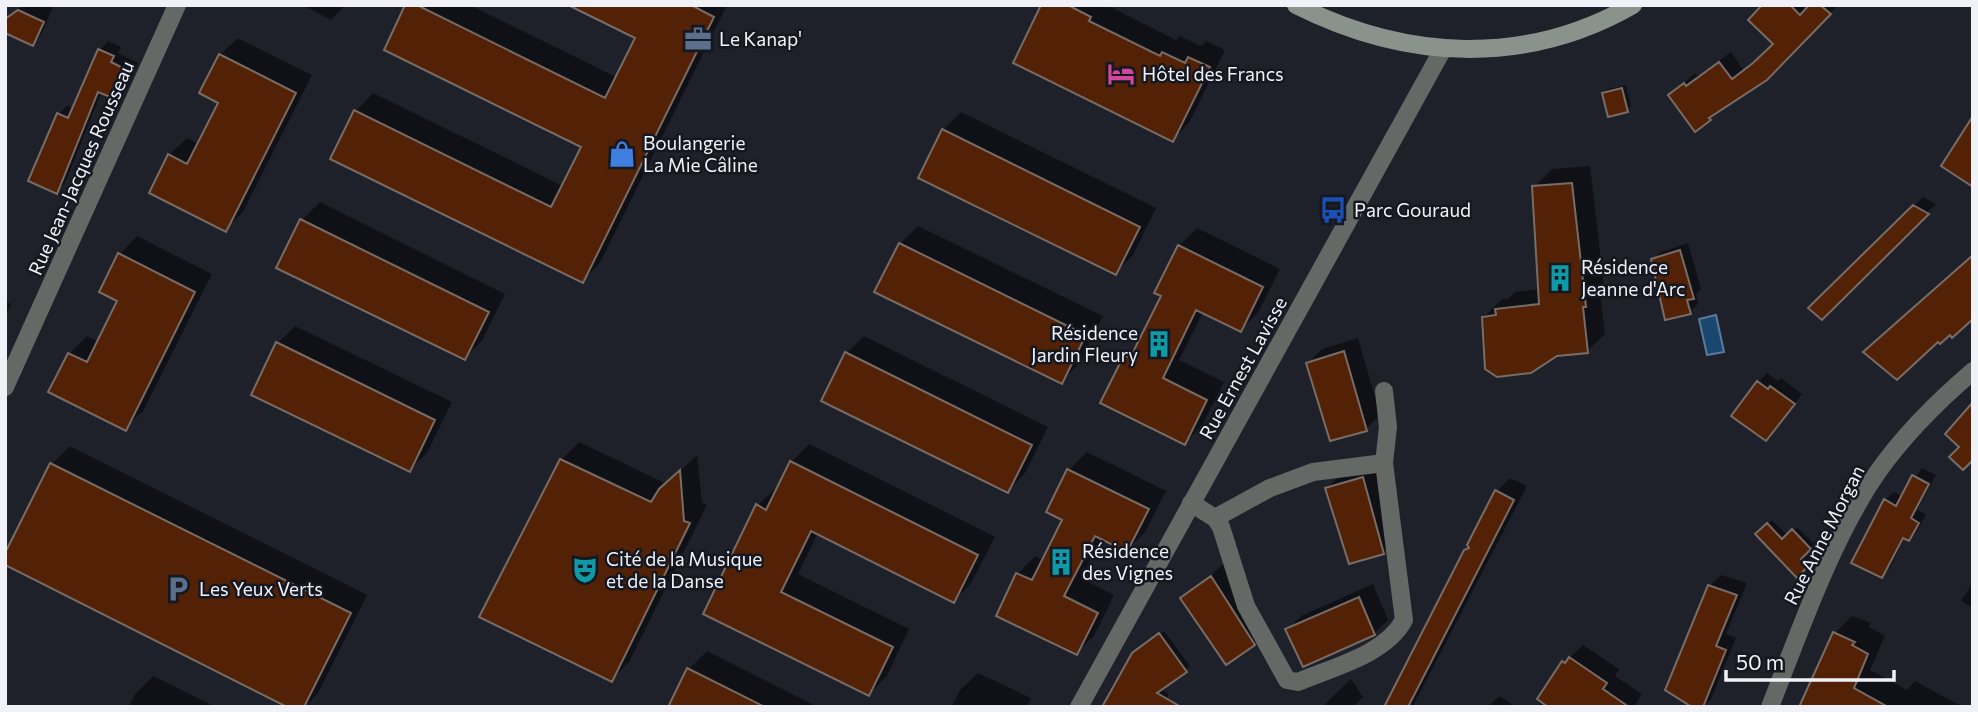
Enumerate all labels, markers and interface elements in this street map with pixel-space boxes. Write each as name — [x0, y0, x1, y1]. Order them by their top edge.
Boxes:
office icon: Le Kanap' — [683, 24, 713, 54]
place label: Le Kanap' — [719, 27, 802, 50]
street label: Rue Jean-Jacques Rousseau — [23, 57, 138, 278]
hotel icon: Hôtel des Francs — [1106, 59, 1136, 89]
place label: Hôtel des Francs — [1142, 62, 1284, 85]
place label: Boulangerie La Mie Câline — [643, 131, 758, 176]
shop icon: Boulangerie La Mie Câline — [607, 139, 637, 169]
bus stop icon: Parc Gouraud — [1318, 195, 1348, 225]
place label: Parc Gouraud — [1354, 198, 1471, 221]
place label: Résidence Jeanne d'Arc — [1581, 255, 1685, 300]
building icon: Résidence Jeanne d'Arc — [1545, 263, 1575, 293]
street label: Rue Ernest Lavisse — [1194, 293, 1291, 443]
place label: Résidence Jardin Fleury — [1031, 321, 1138, 366]
building icon: Résidence Jardin Fleury — [1144, 329, 1174, 359]
street label: Rue Anne Morgan — [1778, 461, 1869, 608]
place label: Résidence des Vignes — [1082, 539, 1173, 584]
place label: Cité de la Musique et de la Danse — [606, 547, 762, 592]
building icon: Résidence des Vignes — [1046, 547, 1076, 577]
theatre icon: Cité de la Musique et de la Danse — [570, 555, 600, 585]
parking icon: Les Yeux Verts — [163, 574, 193, 604]
place label: Les Yeux Verts — [199, 577, 323, 600]
scale bar — [1726, 638, 1894, 682]
text: 50 m — [1736, 649, 1784, 674]

